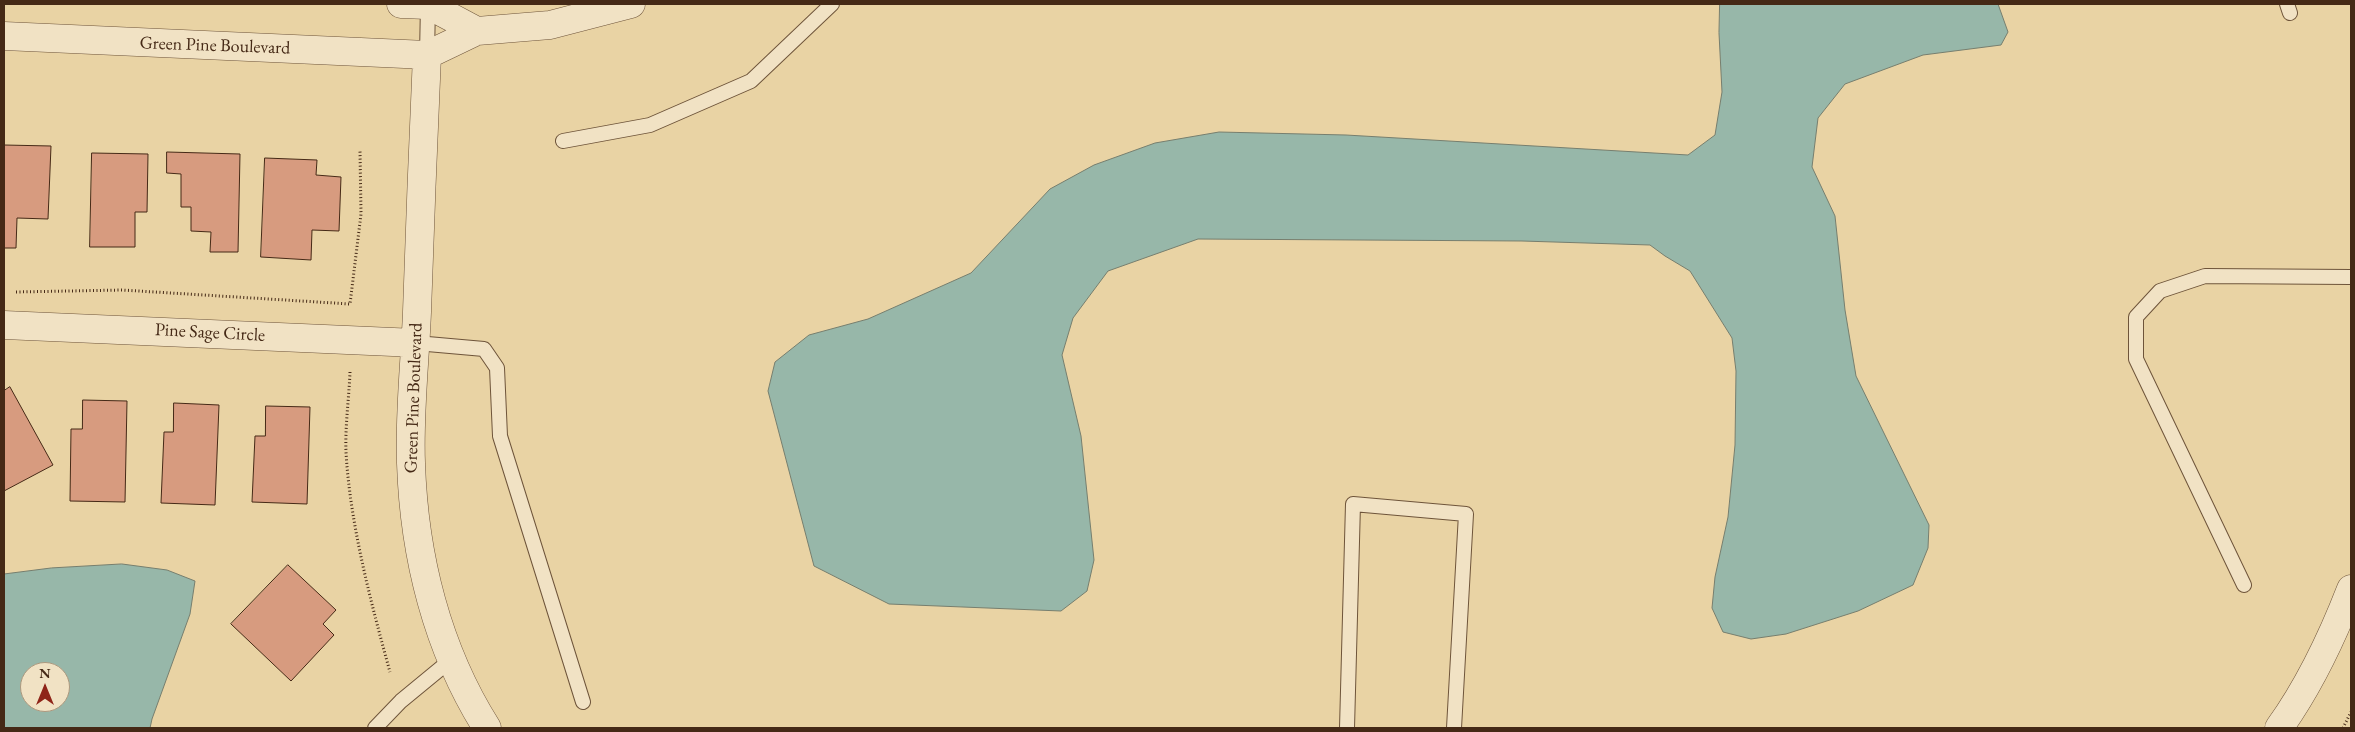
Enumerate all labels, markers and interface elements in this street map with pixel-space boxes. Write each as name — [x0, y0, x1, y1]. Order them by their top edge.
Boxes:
street label: Green Pine Boulevard — [139, 33, 291, 59]
street label: Pine Sage Circle — [154, 319, 266, 347]
street label: Green Pine Boulevard — [401, 322, 427, 474]
north arrow — [20, 662, 70, 712]
text: N — [39, 664, 51, 682]

